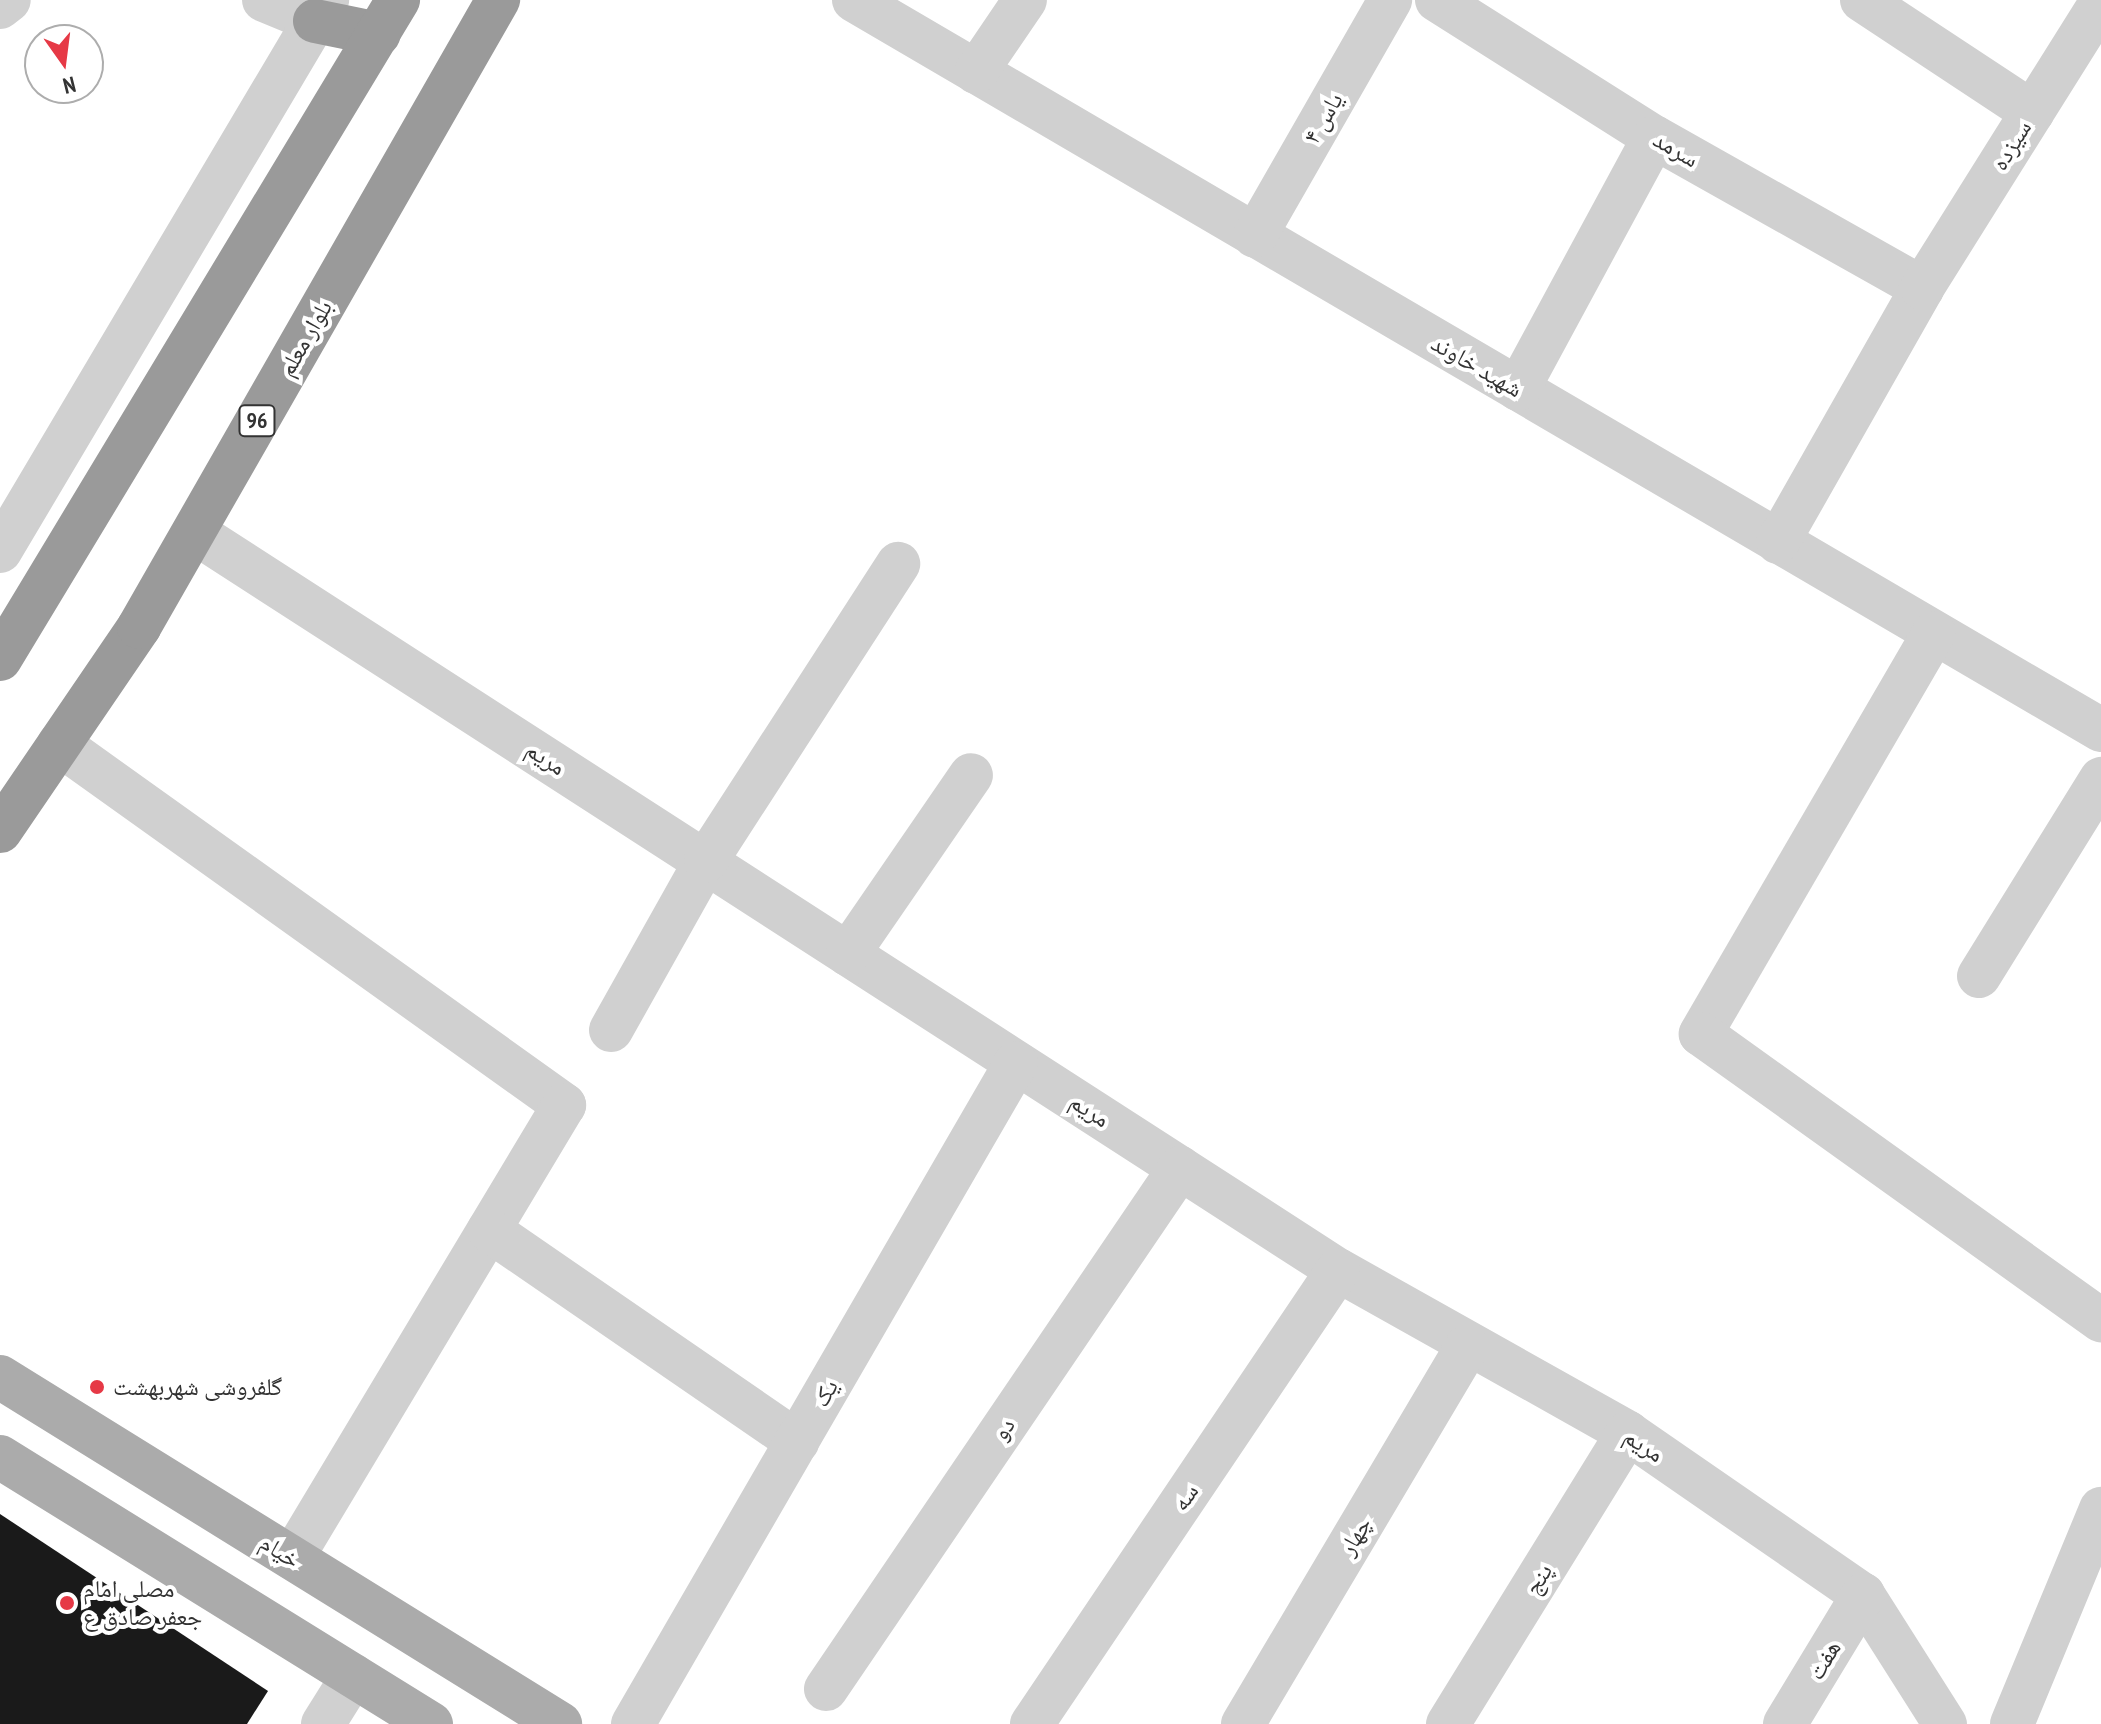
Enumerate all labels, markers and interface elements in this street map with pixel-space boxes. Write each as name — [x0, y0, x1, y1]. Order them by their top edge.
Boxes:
north arrow — [24, 24, 104, 104]
text: N — [60, 70, 78, 100]
street label: یاس ۴ — [1297, 87, 1349, 149]
street label: سیزده — [1985, 115, 2037, 175]
street label: سرمد — [1648, 125, 1704, 173]
street label: بلوار معلم — [272, 295, 338, 381]
street label: شهید خاوند — [1426, 328, 1528, 404]
road number: 96 — [237, 403, 277, 439]
street label: مریم — [521, 735, 571, 781]
street label: مریم — [1065, 1087, 1115, 1133]
place label: گلفروشی شهربهشت — [113, 1373, 282, 1401]
street label: یک — [806, 1374, 844, 1412]
marker: گلفروشی شهربهشت — [88, 1378, 106, 1396]
street label: دو — [985, 1412, 1021, 1446]
street label: مریم — [1619, 1422, 1669, 1468]
street label: سه — [1166, 1478, 1204, 1516]
street label: چهار — [1332, 1512, 1378, 1560]
street label: خیام — [255, 1528, 305, 1574]
street label: پنج — [1518, 1558, 1558, 1600]
place label: مصلی امام جعفر صادق ع — [83, 1575, 202, 1631]
marker: مصلی امام جعفر صادق ع — [58, 1594, 76, 1612]
street label: هفت — [1801, 1635, 1847, 1685]

